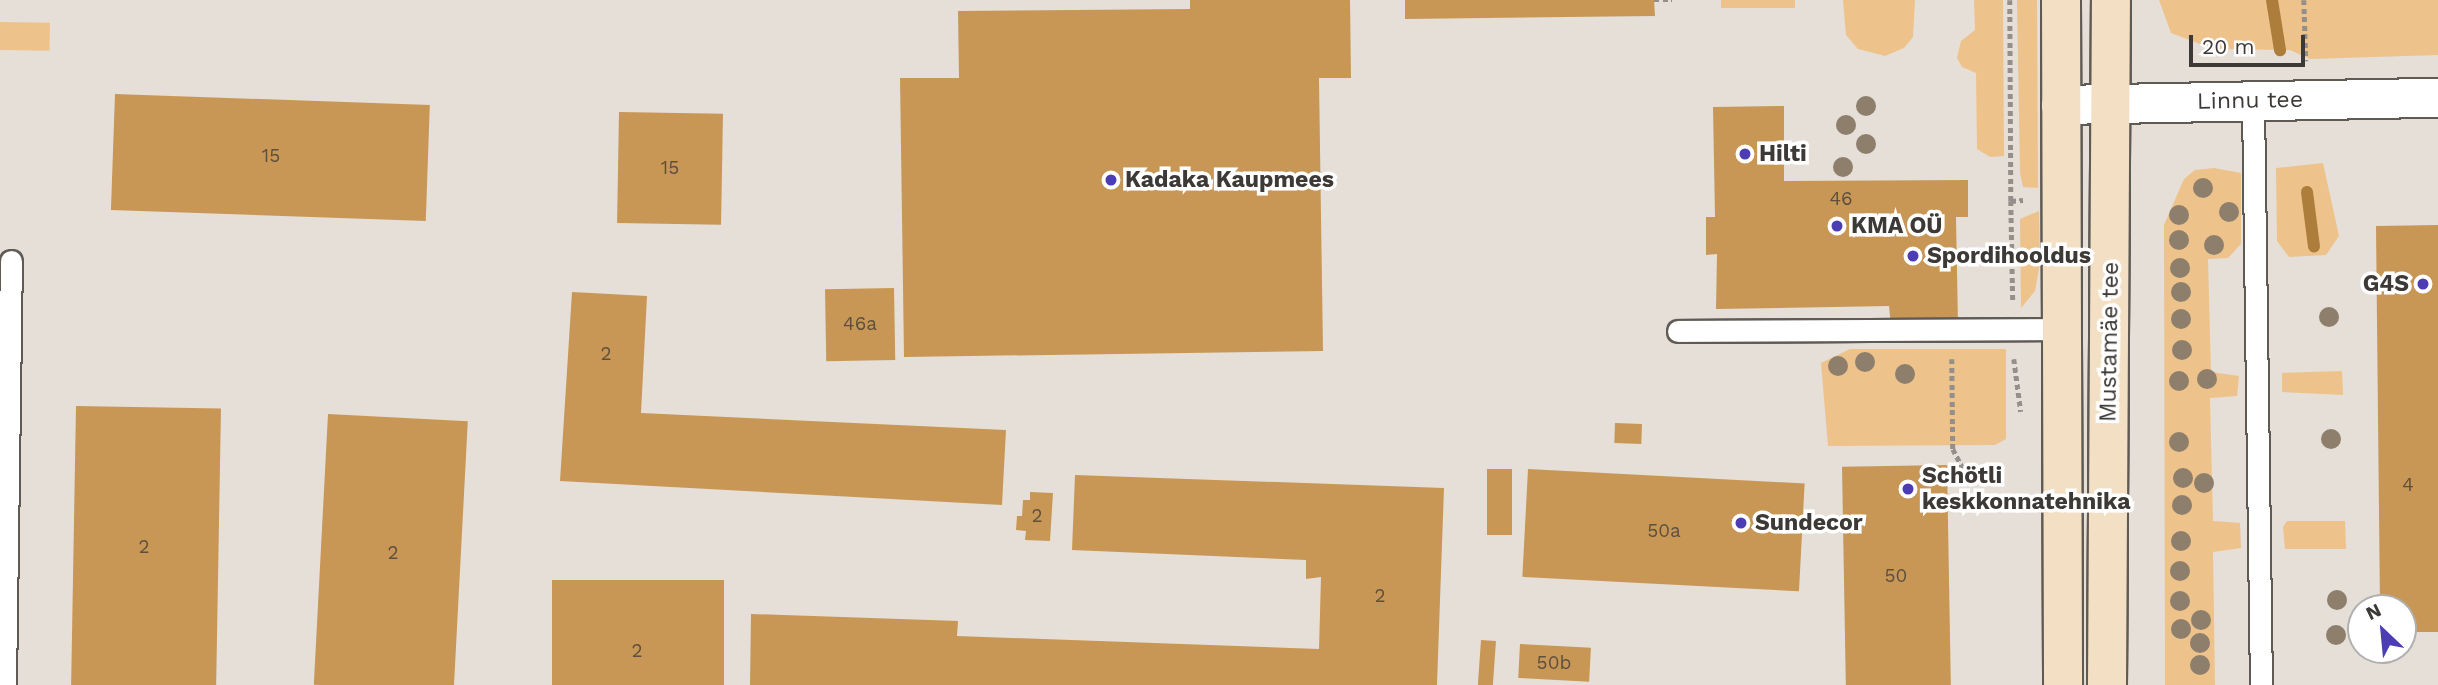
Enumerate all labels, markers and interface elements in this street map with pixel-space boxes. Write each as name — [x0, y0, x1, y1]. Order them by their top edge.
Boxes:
scale bar — [2193, 21, 2308, 65]
text: 20 m — [2202, 34, 2254, 59]
street label: Linnu tee — [2196, 86, 2304, 116]
place label: Hilti — [1759, 140, 1807, 168]
house number: 15 — [262, 145, 280, 167]
marker: Hilti — [1737, 146, 1753, 162]
house number: 15 — [661, 157, 679, 179]
place label: Kadaka Kaupmees — [1125, 166, 1334, 194]
marker: Kadaka Kaupmees — [1103, 172, 1119, 188]
house number: 46 — [1829, 188, 1853, 210]
place label: KMA OÜ — [1851, 212, 1943, 240]
marker: KMA OÜ — [1829, 218, 1845, 234]
place label: Spordihooldus — [1927, 242, 2091, 270]
marker: Spordihooldus — [1905, 248, 1921, 264]
street label: Mustamäe tee — [2095, 261, 2125, 423]
place label: G4S — [2363, 270, 2409, 298]
marker: G4S — [2415, 276, 2431, 292]
house number: 46a — [843, 313, 877, 335]
house number: 2 — [600, 343, 612, 365]
place label: Schötli keskkonnatehnika — [1922, 462, 2131, 516]
house number: 4 — [2402, 474, 2414, 496]
marker: Schötli keskkonnatehnika — [1900, 481, 1916, 497]
house number: 2 — [1031, 505, 1043, 527]
place label: Sundecor — [1755, 509, 1863, 537]
marker: Sundecor — [1733, 515, 1749, 531]
house number: 50a — [1647, 520, 1681, 542]
house number: 2 — [138, 536, 150, 558]
house number: 2 — [387, 542, 399, 564]
house number: 50 — [1885, 565, 1907, 587]
house number: 2 — [1374, 585, 1386, 607]
north arrow — [2347, 594, 2417, 664]
text: N — [2362, 598, 2385, 625]
house number: 2 — [631, 640, 643, 662]
house number: 50b — [1537, 652, 1571, 674]

